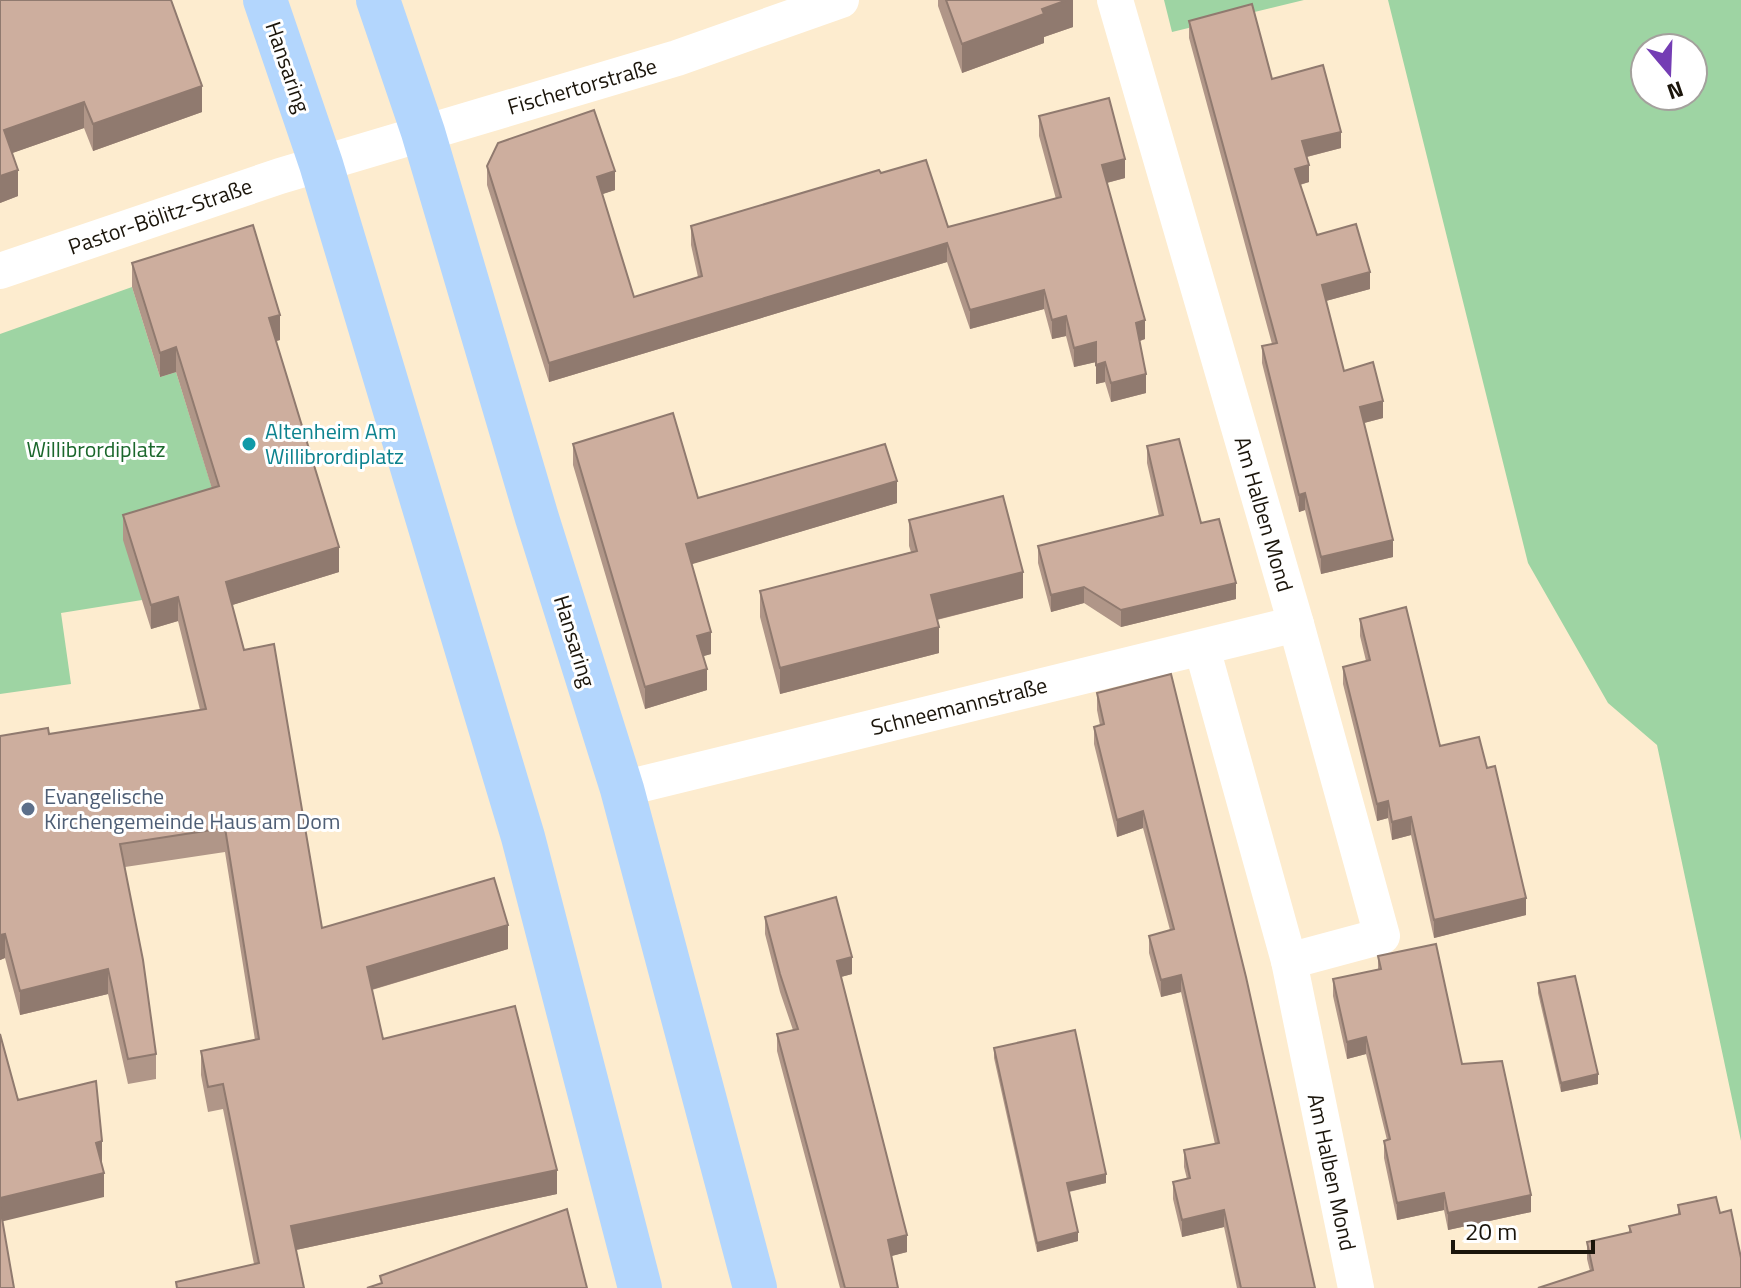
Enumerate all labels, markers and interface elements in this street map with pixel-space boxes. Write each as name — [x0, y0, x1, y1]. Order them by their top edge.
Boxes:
street label: Hansaring — [257, 17, 319, 117]
north arrow — [1629, 32, 1709, 112]
street label: Fischertorstraße — [503, 48, 661, 124]
text: N — [1663, 72, 1688, 109]
street label: Pastor-Bölitz-Straße — [63, 169, 257, 263]
place label: Altenheim Am Willibrordiplatz — [265, 414, 404, 473]
park label: Willibrordiplatz — [26, 432, 166, 466]
street label: Am Halben Mond — [1226, 432, 1302, 596]
marker: Altenheim Am Willibrordiplatz — [240, 435, 258, 453]
street label: Hansaring — [545, 591, 605, 691]
street label: Schneemannstraße — [867, 668, 1051, 744]
place label: Evangelische Kirchengemeinde Haus am Dom — [44, 779, 340, 838]
marker: Evangelische Kirchengemeinde Haus am Dom — [19, 800, 37, 818]
street label: Am Halben Mond — [1299, 1090, 1365, 1254]
scale bar — [1453, 1204, 1593, 1254]
text: 20 m — [1465, 1213, 1517, 1249]

